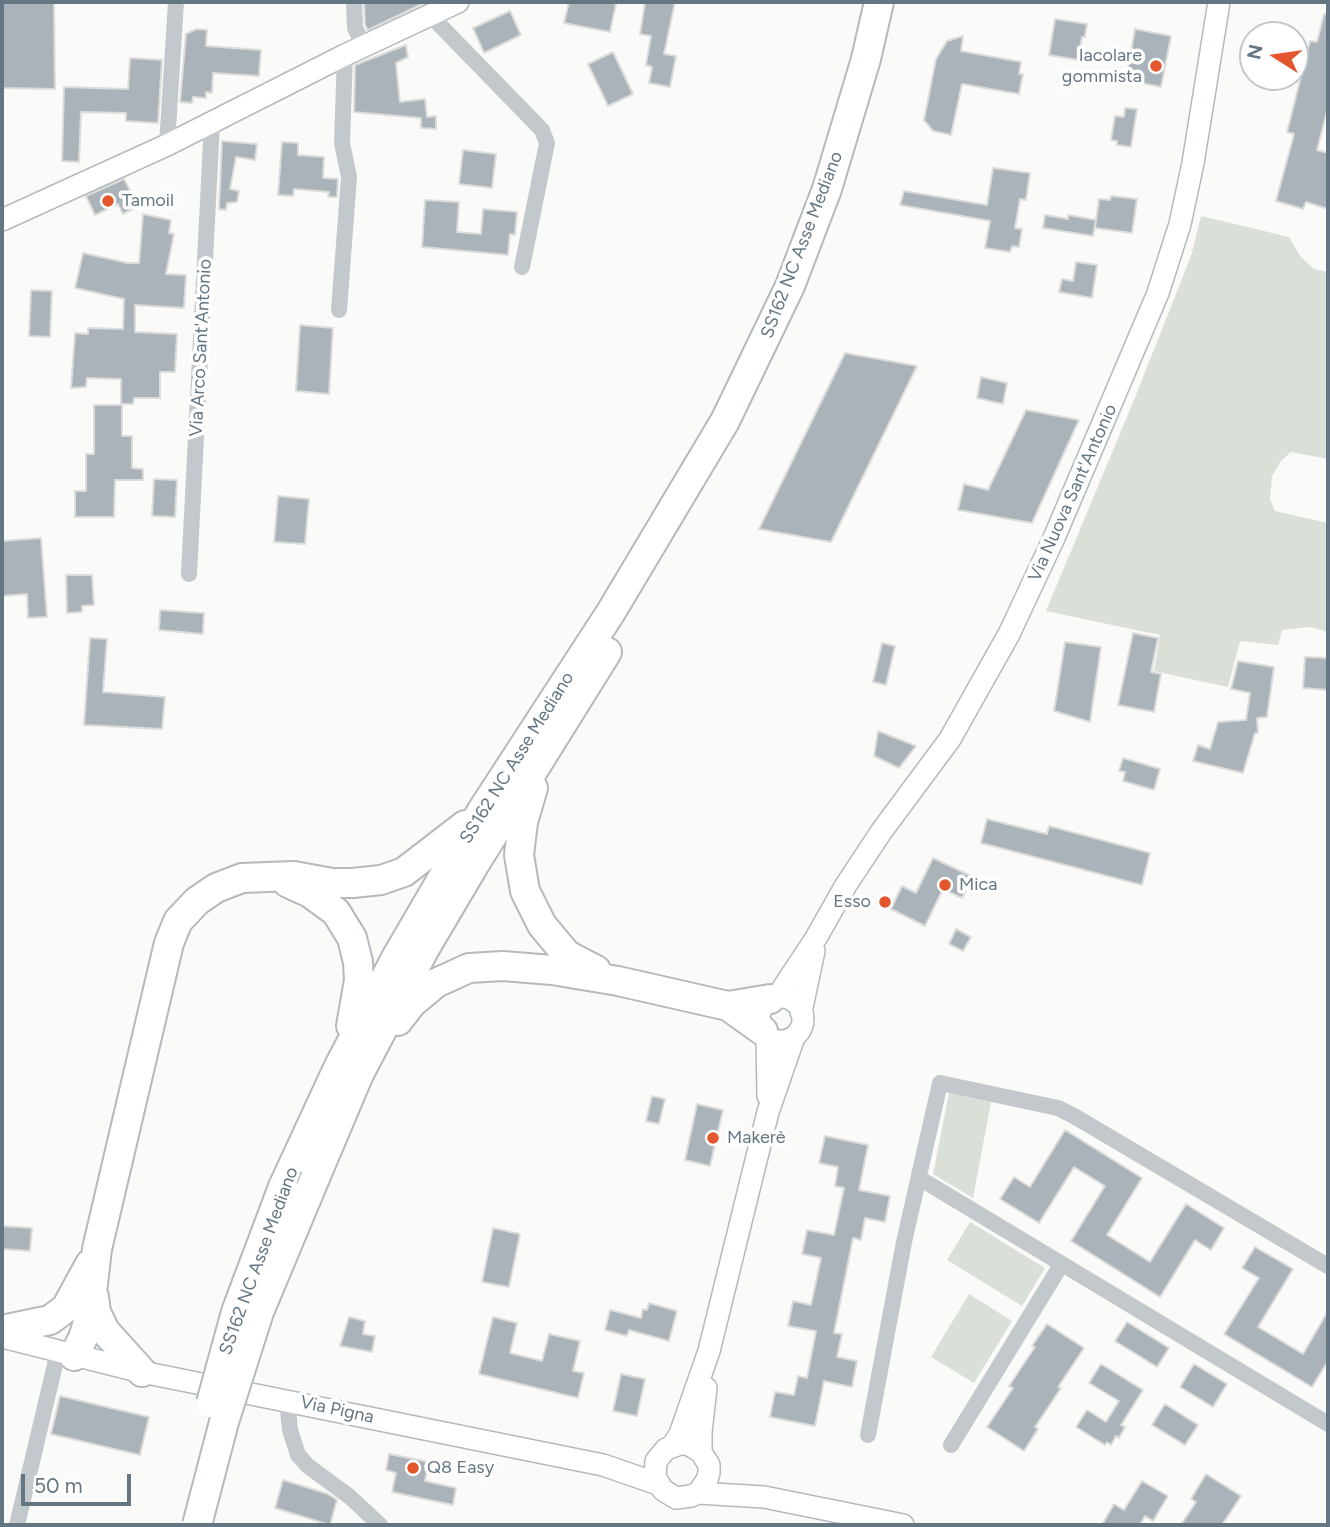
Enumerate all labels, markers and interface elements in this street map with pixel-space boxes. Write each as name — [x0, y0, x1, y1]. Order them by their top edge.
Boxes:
north arrow — [1239, 21, 1309, 91]
text: N — [1242, 42, 1268, 62]
place label: Iacolare gommista — [1062, 45, 1142, 88]
marker: Iacolare gommista — [1148, 58, 1164, 74]
street label: SS162 NC Asse Mediano — [756, 149, 848, 341]
place label: Tamoil — [122, 190, 174, 212]
marker: Tamoil — [100, 193, 116, 209]
street label: Via Arco Sant'Antonio — [186, 259, 216, 437]
street label: Via Nuova Sant'Antonio — [1024, 401, 1122, 585]
street label: SS162 NC Asse Mediano — [455, 668, 579, 848]
place label: Mica — [959, 874, 997, 896]
marker: Mica — [937, 877, 953, 893]
place label: Esso — [833, 891, 871, 913]
marker: Esso — [877, 894, 893, 910]
place label: Makerè — [727, 1127, 786, 1149]
marker: Makerè — [705, 1130, 721, 1146]
street label: SS162 NC Asse Mediano — [215, 1164, 303, 1358]
street label: Via Pigna — [298, 1392, 376, 1428]
place label: Q8 Easy — [427, 1457, 494, 1479]
scale bar — [24, 1460, 135, 1504]
marker: Q8 Easy — [405, 1460, 421, 1476]
text: 50 m — [34, 1473, 83, 1498]

